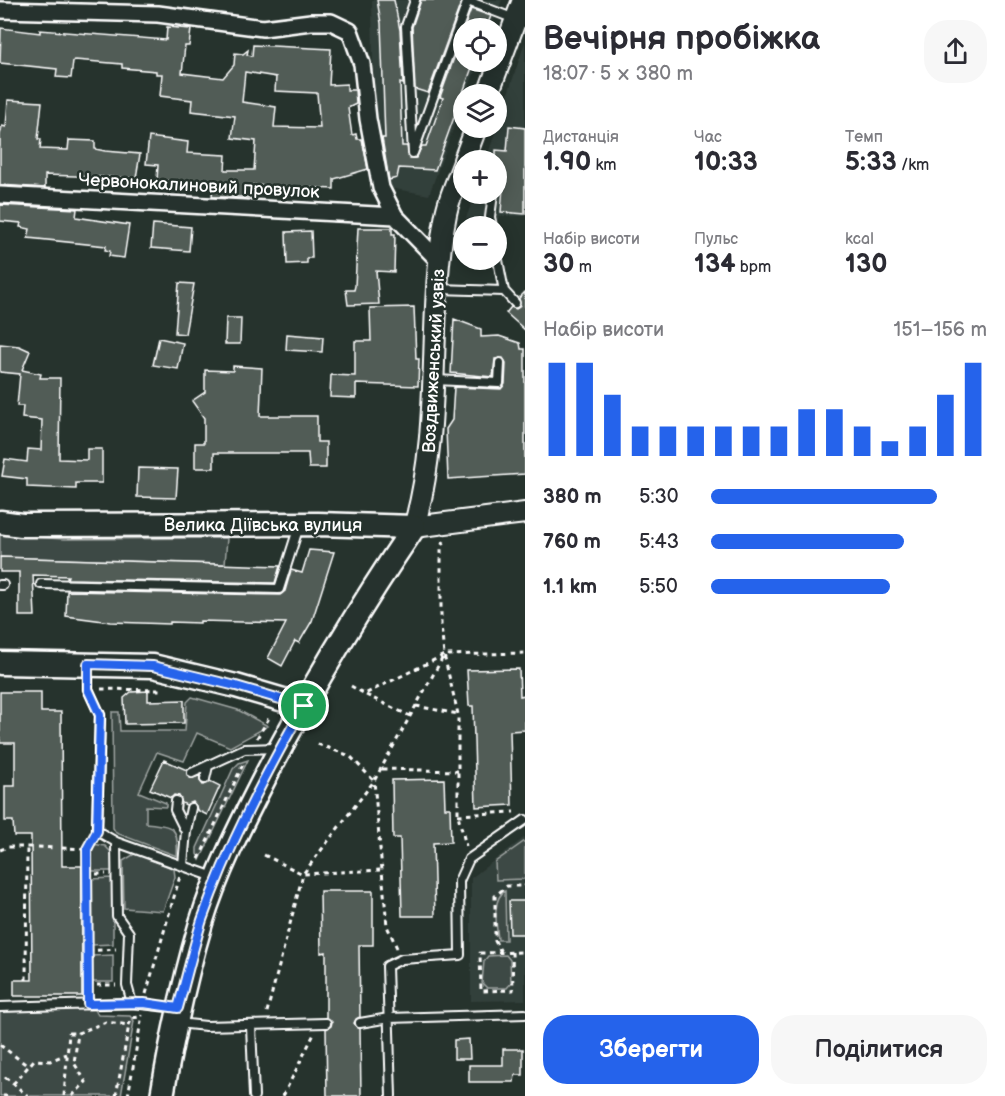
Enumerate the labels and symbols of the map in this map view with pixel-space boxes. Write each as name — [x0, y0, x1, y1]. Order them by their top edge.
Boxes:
street label: Червонокалиновий провулок — [78, 169, 321, 203]
street label: Воздвиженський узвіз — [419, 268, 449, 454]
street label: Велика Діївська вулиця — [164, 515, 362, 536]
pin — [278, 680, 329, 731]

